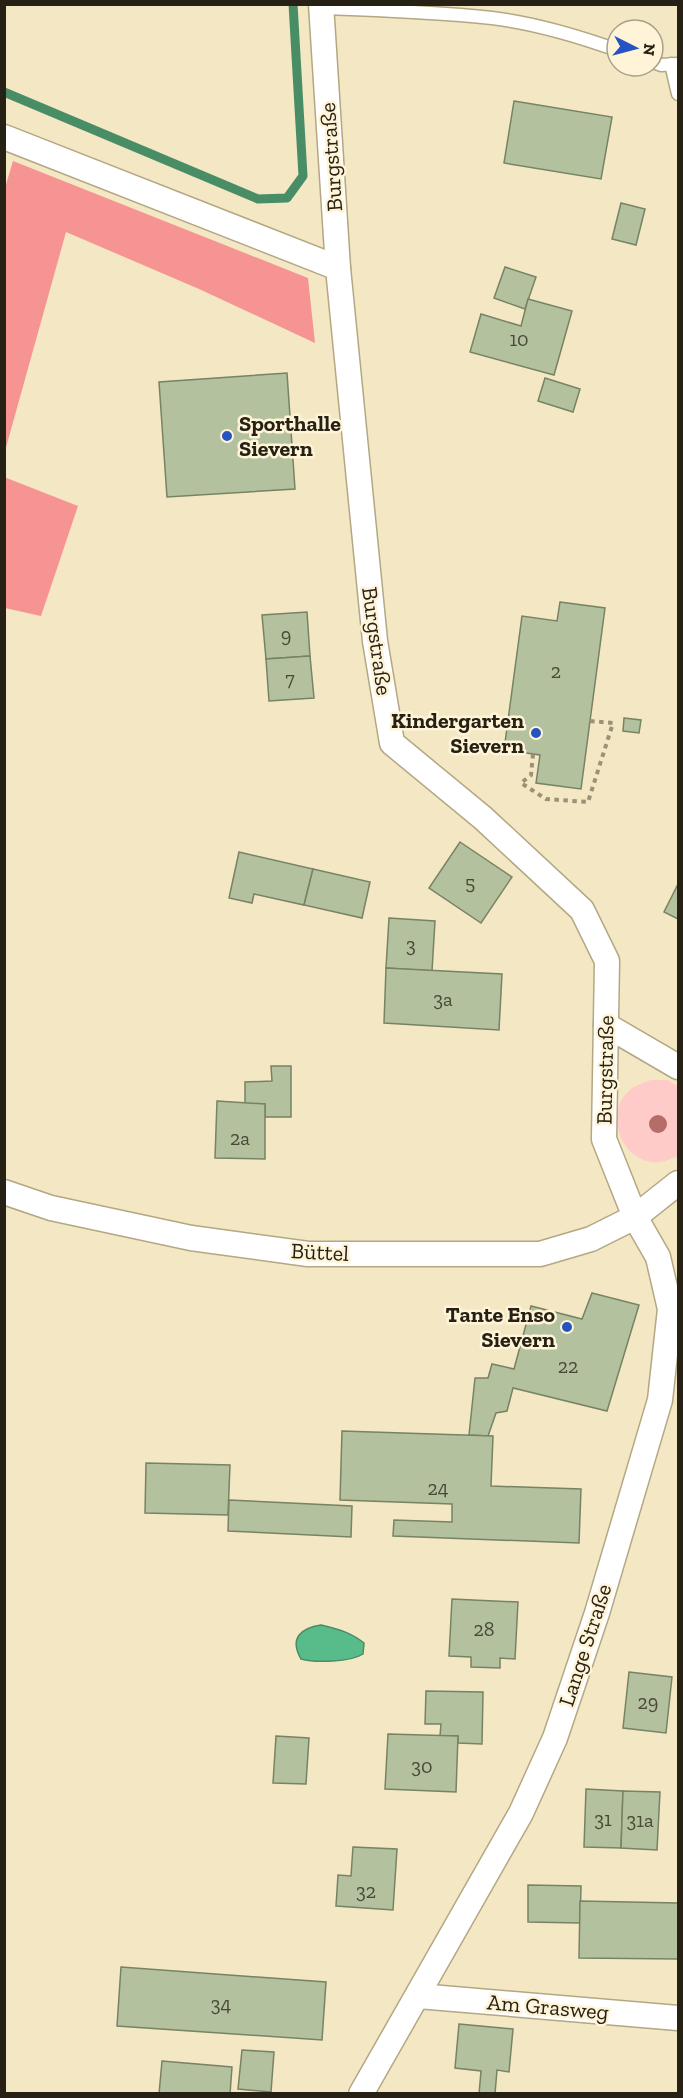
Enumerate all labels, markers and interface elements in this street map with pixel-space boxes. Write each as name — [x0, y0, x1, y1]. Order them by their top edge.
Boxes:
north arrow — [605, 18, 665, 78]
text: N — [639, 42, 660, 57]
street label: Burgstraße — [314, 102, 348, 212]
house number: 10 — [509, 327, 529, 351]
place label: Sporthalle Sievern — [239, 410, 341, 462]
marker: Sporthalle Sievern — [220, 429, 234, 443]
street label: Burgstraße — [356, 585, 398, 697]
house number: 9 — [281, 623, 291, 647]
house number: 2 — [551, 659, 561, 683]
house number: 7 — [285, 667, 295, 691]
place label: Kindergarten Sievern — [391, 707, 524, 759]
marker: Kindergarten Sievern — [529, 726, 543, 740]
house number: 5 — [465, 871, 475, 895]
house number: 3 — [406, 933, 416, 957]
house number: 3a — [433, 987, 453, 1011]
street label: Burgstraße — [591, 1015, 619, 1125]
house number: 2a — [230, 1126, 250, 1150]
street label: Büttel — [290, 1237, 350, 1267]
place label: Tante Enso Sievern — [446, 1301, 555, 1353]
marker: Tante Enso Sievern — [560, 1320, 574, 1334]
house number: 22 — [558, 1354, 578, 1378]
house number: 24 — [427, 1476, 449, 1500]
street label: Lange Straße — [553, 1580, 617, 1710]
house number: 28 — [473, 1617, 495, 1641]
house number: 29 — [638, 1690, 658, 1714]
house number: 30 — [411, 1754, 433, 1778]
house number: 31 — [594, 1807, 612, 1831]
house number: 31a — [626, 1808, 654, 1832]
house number: 32 — [356, 1879, 376, 1903]
street label: Am Grasweg — [486, 1988, 610, 2026]
house number: 34 — [211, 1992, 231, 2016]

